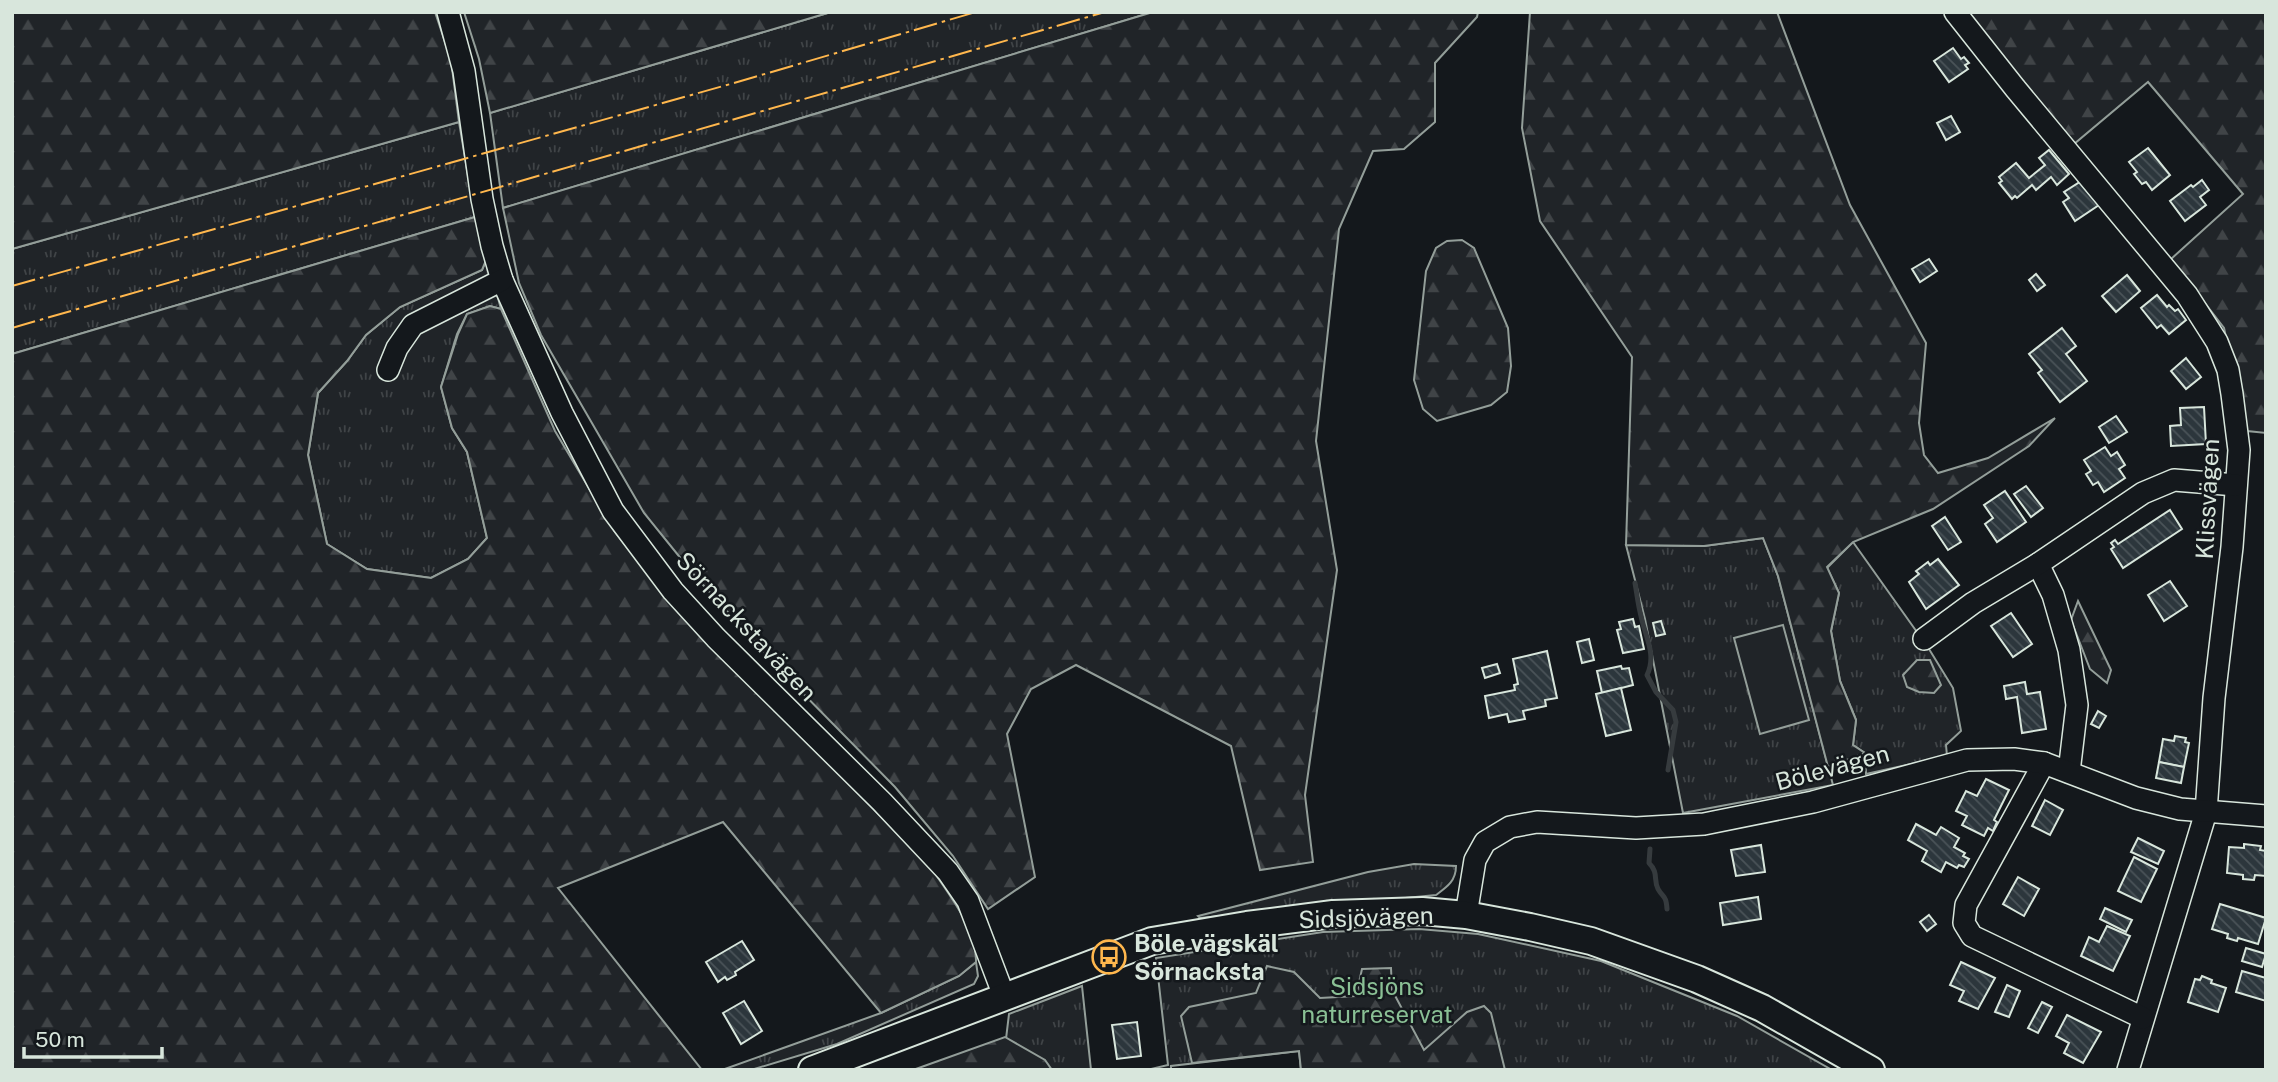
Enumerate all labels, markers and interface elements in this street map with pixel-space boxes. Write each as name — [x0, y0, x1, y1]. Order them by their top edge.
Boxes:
street label: Klissvägen — [2190, 438, 2224, 560]
street label: Sörnackstavägen — [671, 546, 823, 706]
street label: Bölevägen — [1772, 738, 1892, 796]
street label: Sidsjövägen — [1298, 901, 1434, 933]
place label: Böle vägskäl Sörnacksta — [1134, 929, 1279, 985]
bus stop icon: Böle vägskäl Sörnacksta — [1090, 938, 1128, 976]
park label: Sidsjöns naturreservat — [1301, 972, 1453, 1028]
scale bar — [24, 1016, 163, 1060]
text: 50 m — [35, 1027, 85, 1052]

